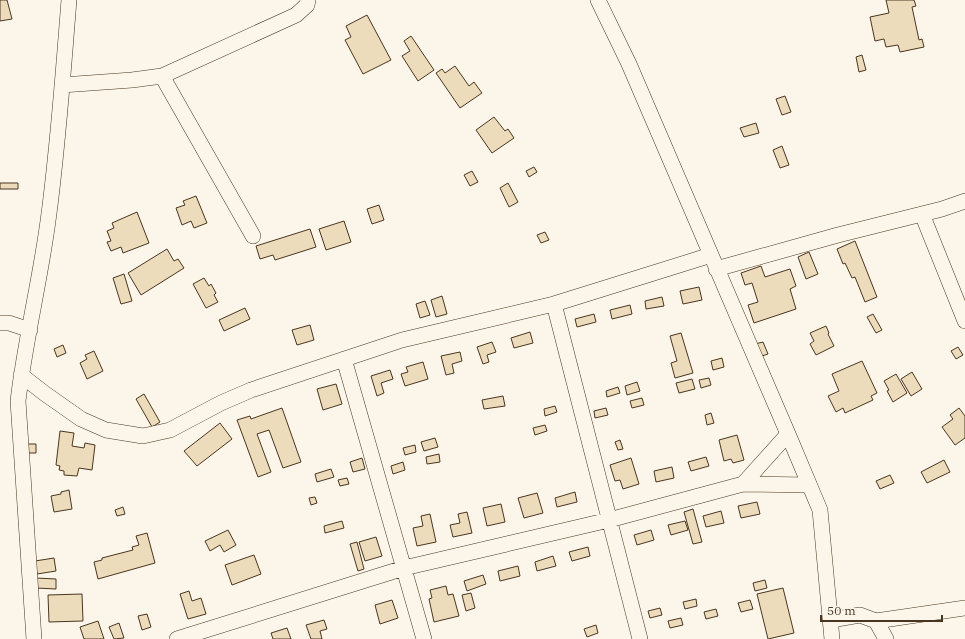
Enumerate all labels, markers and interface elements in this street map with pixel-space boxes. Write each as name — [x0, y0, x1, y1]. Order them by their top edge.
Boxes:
scale bar — [821, 597, 942, 623]
text: 50 m — [827, 603, 856, 618]

